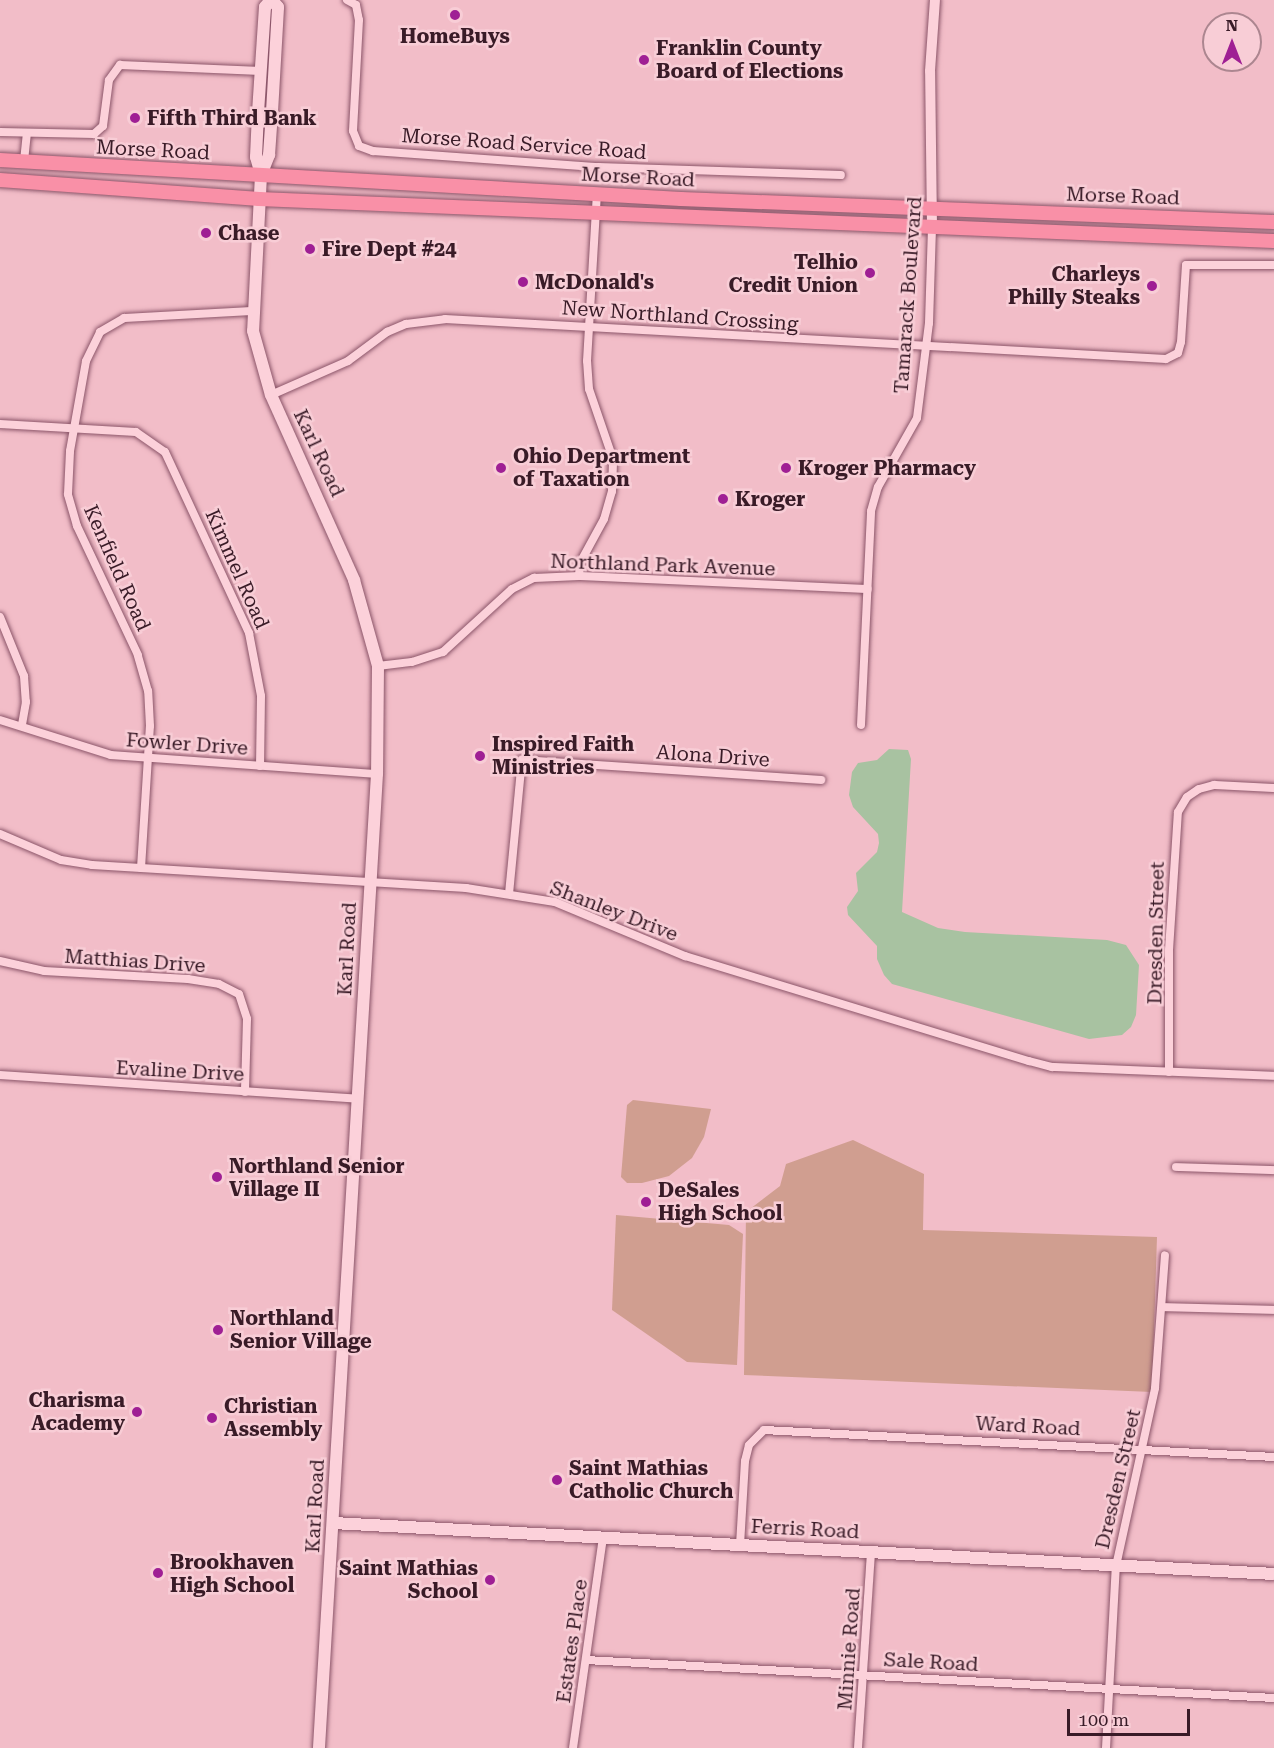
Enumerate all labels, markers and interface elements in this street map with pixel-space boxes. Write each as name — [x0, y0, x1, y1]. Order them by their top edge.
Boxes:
marker: HomeBuys — [448, 8, 462, 22]
north arrow — [1202, 12, 1262, 72]
text: N — [1226, 16, 1238, 35]
place label: HomeBuys — [400, 24, 510, 48]
place label: Franklin County Board of Elections — [656, 36, 843, 83]
marker: Franklin County Board of Elections — [637, 53, 651, 67]
place label: Fifth Third Bank — [147, 106, 317, 130]
marker: Fifth Third Bank — [128, 111, 142, 125]
street label: Morse Road Service Road — [401, 123, 647, 165]
street label: Morse Road — [95, 135, 211, 165]
street label: Morse Road — [580, 162, 696, 192]
street label: Morse Road — [1066, 182, 1180, 210]
street label: Tamarack Boulevard — [889, 196, 927, 394]
place label: Chase — [218, 221, 279, 245]
marker: Chase — [199, 226, 213, 240]
place label: Fire Dept #24 — [322, 237, 456, 261]
marker: Fire Dept #24 — [303, 242, 317, 256]
place label: Telhio Credit Union — [728, 250, 858, 297]
place label: Charleys Philly Steaks — [1008, 262, 1140, 309]
marker: Telhio Credit Union — [863, 266, 877, 280]
place label: McDonald's — [535, 270, 654, 294]
marker: McDonald's — [516, 275, 530, 289]
marker: Charleys Philly Steaks — [1145, 279, 1159, 293]
street label: New Northland Crossing — [561, 296, 799, 336]
street label: Karl Road — [288, 405, 350, 501]
place label: Ohio Department of Taxation — [513, 444, 690, 491]
place label: Kroger Pharmacy — [798, 456, 976, 480]
marker: Ohio Department of Taxation — [494, 461, 508, 475]
marker: Kroger Pharmacy — [779, 461, 793, 475]
place label: Kroger — [735, 487, 805, 511]
marker: Kroger — [716, 492, 730, 506]
street label: Kenfield Road — [78, 501, 156, 635]
street label: Kimmel Road — [200, 505, 274, 633]
street label: Northland Park Avenue — [550, 549, 776, 581]
street label: Fowler Drive — [125, 728, 249, 760]
place label: Inspired Faith Ministries — [492, 732, 634, 779]
street label: Alona Drive — [655, 740, 771, 772]
marker: Inspired Faith Ministries — [473, 749, 487, 763]
street label: Dresden Street — [1143, 861, 1169, 1005]
street label: Shanley Drive — [547, 876, 681, 946]
street label: Karl Road — [333, 902, 361, 996]
street label: Matthias Drive — [64, 944, 206, 978]
street label: Evaline Drive — [115, 1056, 245, 1086]
place label: Northland Senior Village II — [229, 1154, 405, 1201]
marker: Northland Senior Village II — [210, 1170, 224, 1184]
place label: DeSales High School — [658, 1178, 782, 1225]
marker: DeSales High School — [639, 1195, 653, 1209]
place label: Northland Senior Village — [230, 1306, 372, 1353]
marker: Northland Senior Village — [211, 1323, 225, 1337]
place label: Charisma Academy — [29, 1388, 125, 1435]
place label: Christian Assembly — [224, 1394, 322, 1441]
marker: Charisma Academy — [130, 1405, 144, 1419]
street label: Dresden Street — [1090, 1407, 1146, 1551]
marker: Christian Assembly — [205, 1411, 219, 1425]
street label: Ward Road — [975, 1411, 1081, 1441]
place label: Saint Mathias Catholic Church — [569, 1456, 733, 1503]
street label: Karl Road — [301, 1459, 329, 1553]
marker: Saint Mathias Catholic Church — [550, 1473, 564, 1487]
street label: Ferris Road — [750, 1514, 860, 1544]
place label: Brookhaven High School — [170, 1550, 294, 1597]
place label: Saint Mathias School — [339, 1556, 478, 1603]
marker: Brookhaven High School — [151, 1566, 165, 1580]
marker: Saint Mathias School — [483, 1573, 497, 1587]
street label: Estates Place — [551, 1577, 593, 1705]
street label: Minnie Road — [833, 1587, 865, 1711]
street label: Sale Road — [883, 1648, 979, 1676]
scale bar — [1070, 1697, 1193, 1735]
text: 100 m — [1078, 1709, 1129, 1730]

